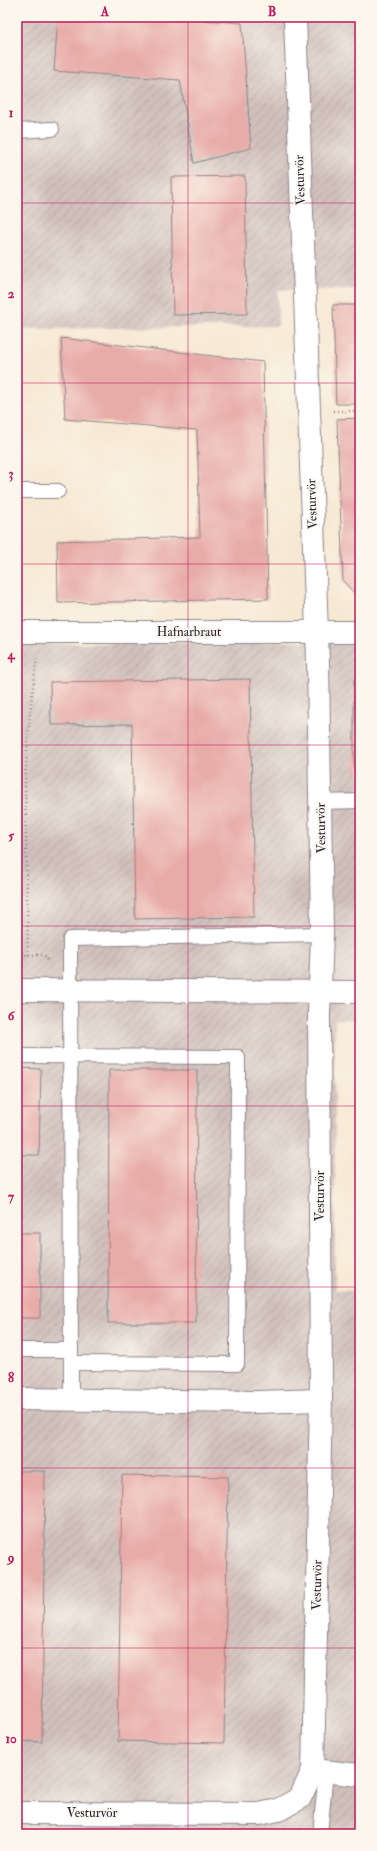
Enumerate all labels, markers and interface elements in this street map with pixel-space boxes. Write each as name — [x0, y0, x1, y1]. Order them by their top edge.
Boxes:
text: A — [100, 4, 110, 20]
text: B — [268, 4, 276, 20]
text: 1 — [9, 105, 14, 121]
street label: Vesturvör — [291, 154, 309, 206]
text: 2 — [8, 286, 15, 302]
text: 3 — [9, 466, 14, 482]
street label: Vesturvör — [303, 478, 321, 530]
street label: Hafnarbraut — [157, 624, 221, 640]
text: 4 — [6, 647, 15, 663]
street label: Vesturvör — [313, 802, 329, 853]
text: 5 — [8, 828, 14, 844]
text: 6 — [8, 1008, 16, 1024]
street label: Vesturvör — [312, 1171, 328, 1221]
text: 7 — [8, 1189, 15, 1205]
text: 8 — [8, 1370, 14, 1386]
text: 9 — [6, 1550, 15, 1566]
street label: Vesturvör — [309, 1559, 325, 1610]
text: 10 — [5, 1731, 17, 1747]
street label: Vesturvör — [67, 1805, 117, 1821]

